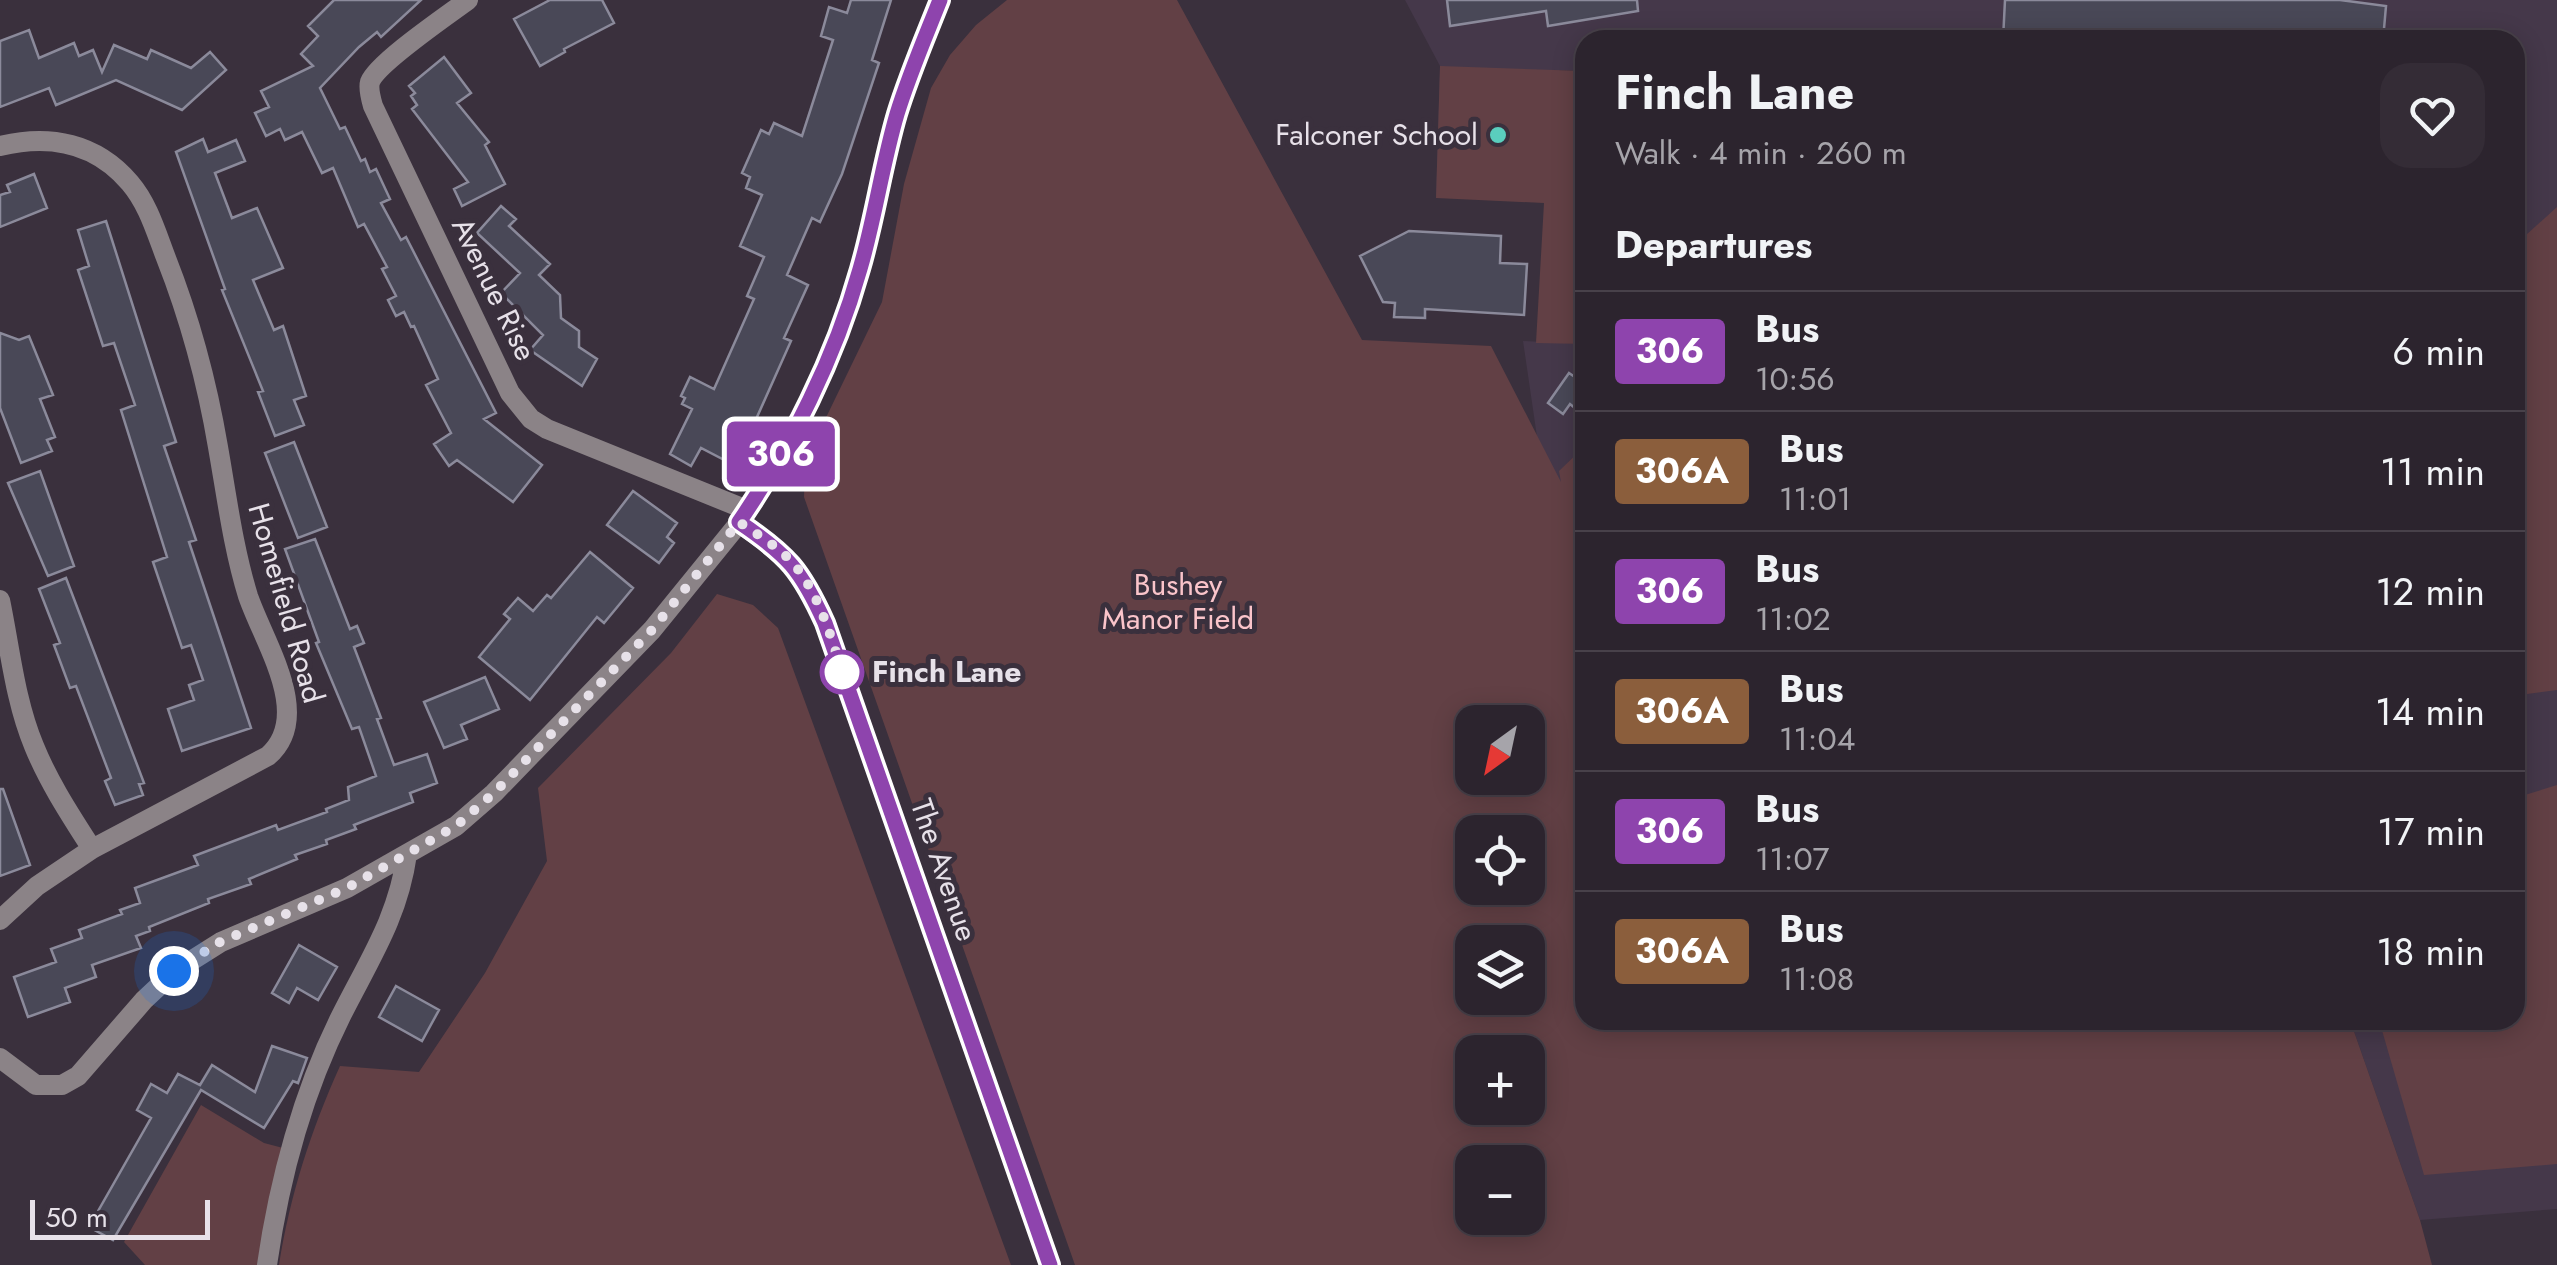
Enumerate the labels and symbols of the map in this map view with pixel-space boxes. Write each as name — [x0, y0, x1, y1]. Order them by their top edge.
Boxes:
place label: Falconer School — [1275, 113, 1478, 156]
marker: Falconer School — [1487, 124, 1509, 146]
street label: Avenue Rise — [441, 210, 548, 368]
line badge: 306 — [724, 422, 838, 486]
street label: Homefield Road — [237, 498, 336, 708]
park label: Bushey Manor Field — [1102, 563, 1254, 640]
place label: Finch Lane — [872, 650, 1021, 693]
marker: Finch Lane — [821, 651, 863, 693]
north arrow — [1455, 705, 1545, 795]
street label: The Avenue — [900, 793, 989, 947]
your location — [149, 946, 199, 996]
scale bar — [30, 1195, 210, 1240]

